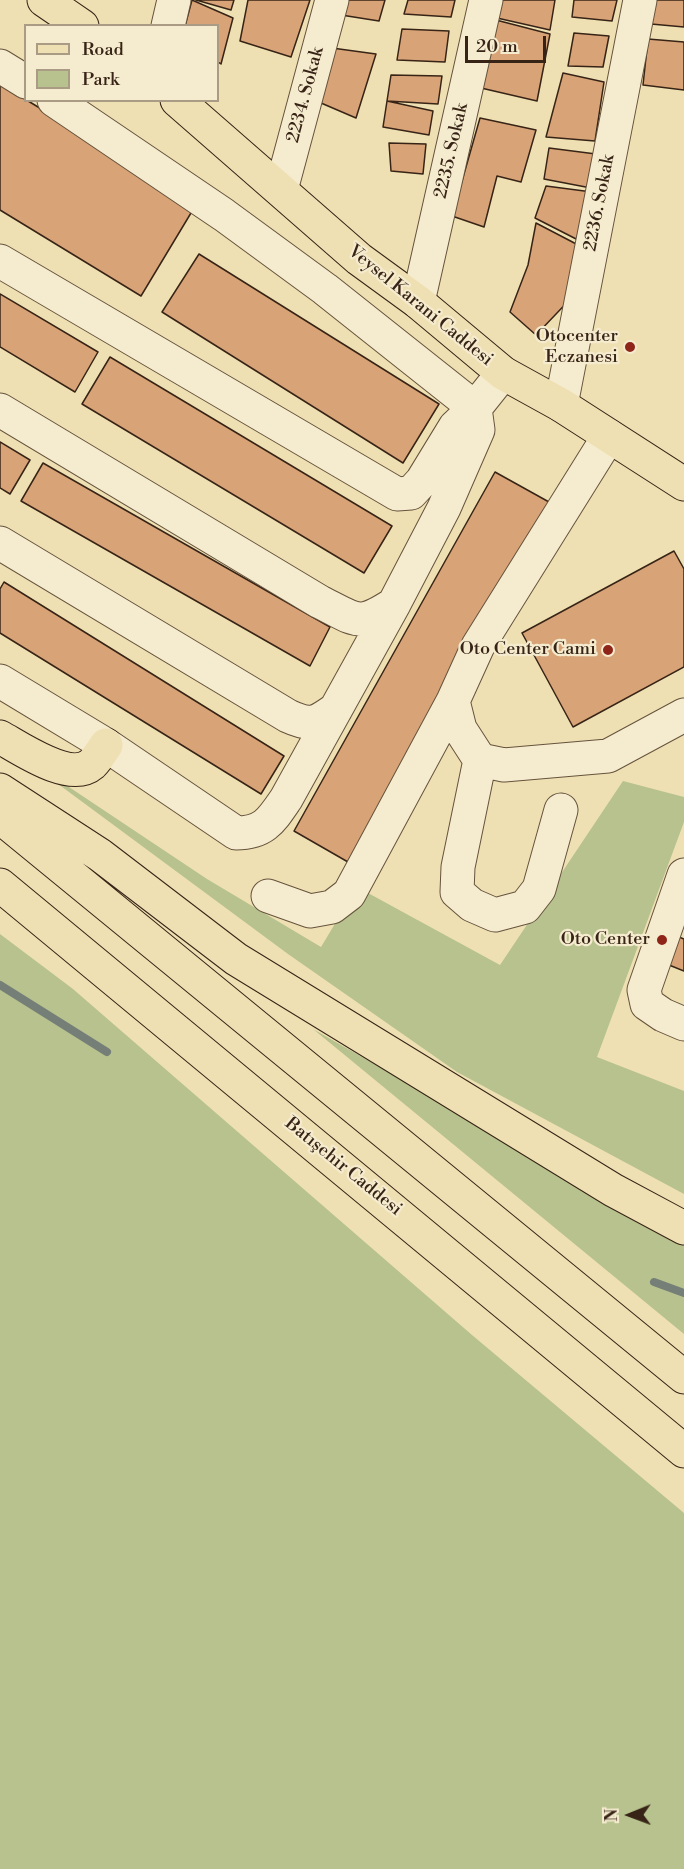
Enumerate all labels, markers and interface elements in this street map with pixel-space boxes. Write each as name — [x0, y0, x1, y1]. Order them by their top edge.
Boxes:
legend — [24, 24, 219, 102]
scale bar — [468, 24, 549, 62]
text: 20 m — [476, 35, 518, 58]
text: Road — [82, 38, 124, 61]
street label: 2234. Sokak — [283, 45, 329, 145]
text: Park — [82, 68, 119, 91]
street label: 2235. Sokak — [431, 101, 473, 201]
street label: 2236. Sokak — [580, 153, 620, 253]
street label: Veysel Karani Caddesi — [343, 241, 497, 371]
place label: Otocenter Eczanesi — [536, 326, 618, 368]
marker: Otocenter Eczanesi — [623, 340, 637, 354]
place label: Oto Center Cami — [460, 639, 596, 661]
marker: Oto Center Cami — [601, 643, 615, 657]
place label: Oto Center — [561, 929, 650, 951]
marker: Oto Center — [655, 933, 669, 947]
street label: Batışehir Caddesi — [280, 1113, 406, 1221]
north arrow — [600, 1785, 660, 1845]
text: N — [602, 1809, 622, 1822]

